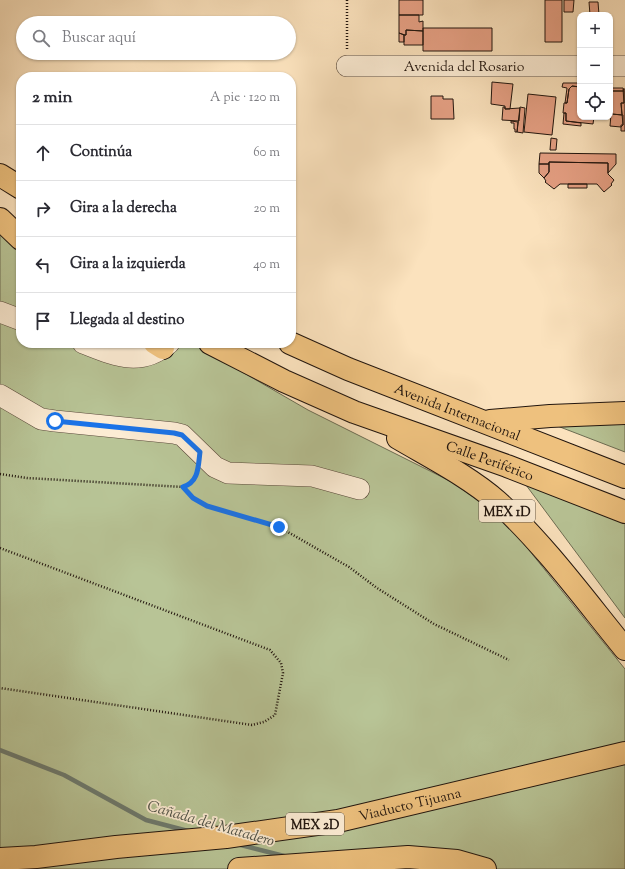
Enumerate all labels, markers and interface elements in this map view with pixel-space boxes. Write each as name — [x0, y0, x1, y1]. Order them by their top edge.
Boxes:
map controls — [577, 12, 613, 120]
button: + — [577, 12, 613, 48]
search box — [16, 16, 296, 60]
icon: search — [30, 27, 52, 49]
text: Buscar aquí — [62, 28, 136, 49]
button: − — [577, 48, 613, 84]
street label: Avenida del Rosario — [404, 58, 525, 78]
button: locate — [577, 84, 613, 120]
text: 2 min — [32, 86, 73, 110]
text: A pie · 120 m — [210, 89, 280, 107]
icon: ahead — [32, 142, 54, 164]
text: Continúa — [70, 142, 132, 163]
text: 60 m — [253, 144, 280, 162]
icon: right — [32, 198, 54, 220]
text: Gira a la derecha — [70, 198, 177, 219]
text: 20 m — [254, 200, 280, 218]
icon: left — [32, 254, 54, 276]
text: Gira a la izquierda — [70, 254, 186, 275]
text: 40 m — [253, 256, 280, 274]
icon: arrive — [32, 310, 54, 332]
text: Llegada al destino — [70, 310, 185, 331]
street label: Avenida Internacional — [391, 380, 523, 447]
route start — [46, 412, 64, 430]
street label: Calle Periférico — [443, 437, 536, 487]
road number: MEX 1D — [479, 500, 535, 522]
route end — [270, 518, 288, 536]
street label: Viaducto Tijuana — [357, 784, 464, 828]
water label: Cañada del Matadero — [145, 796, 277, 853]
road number: MEX 2D — [286, 813, 344, 835]

